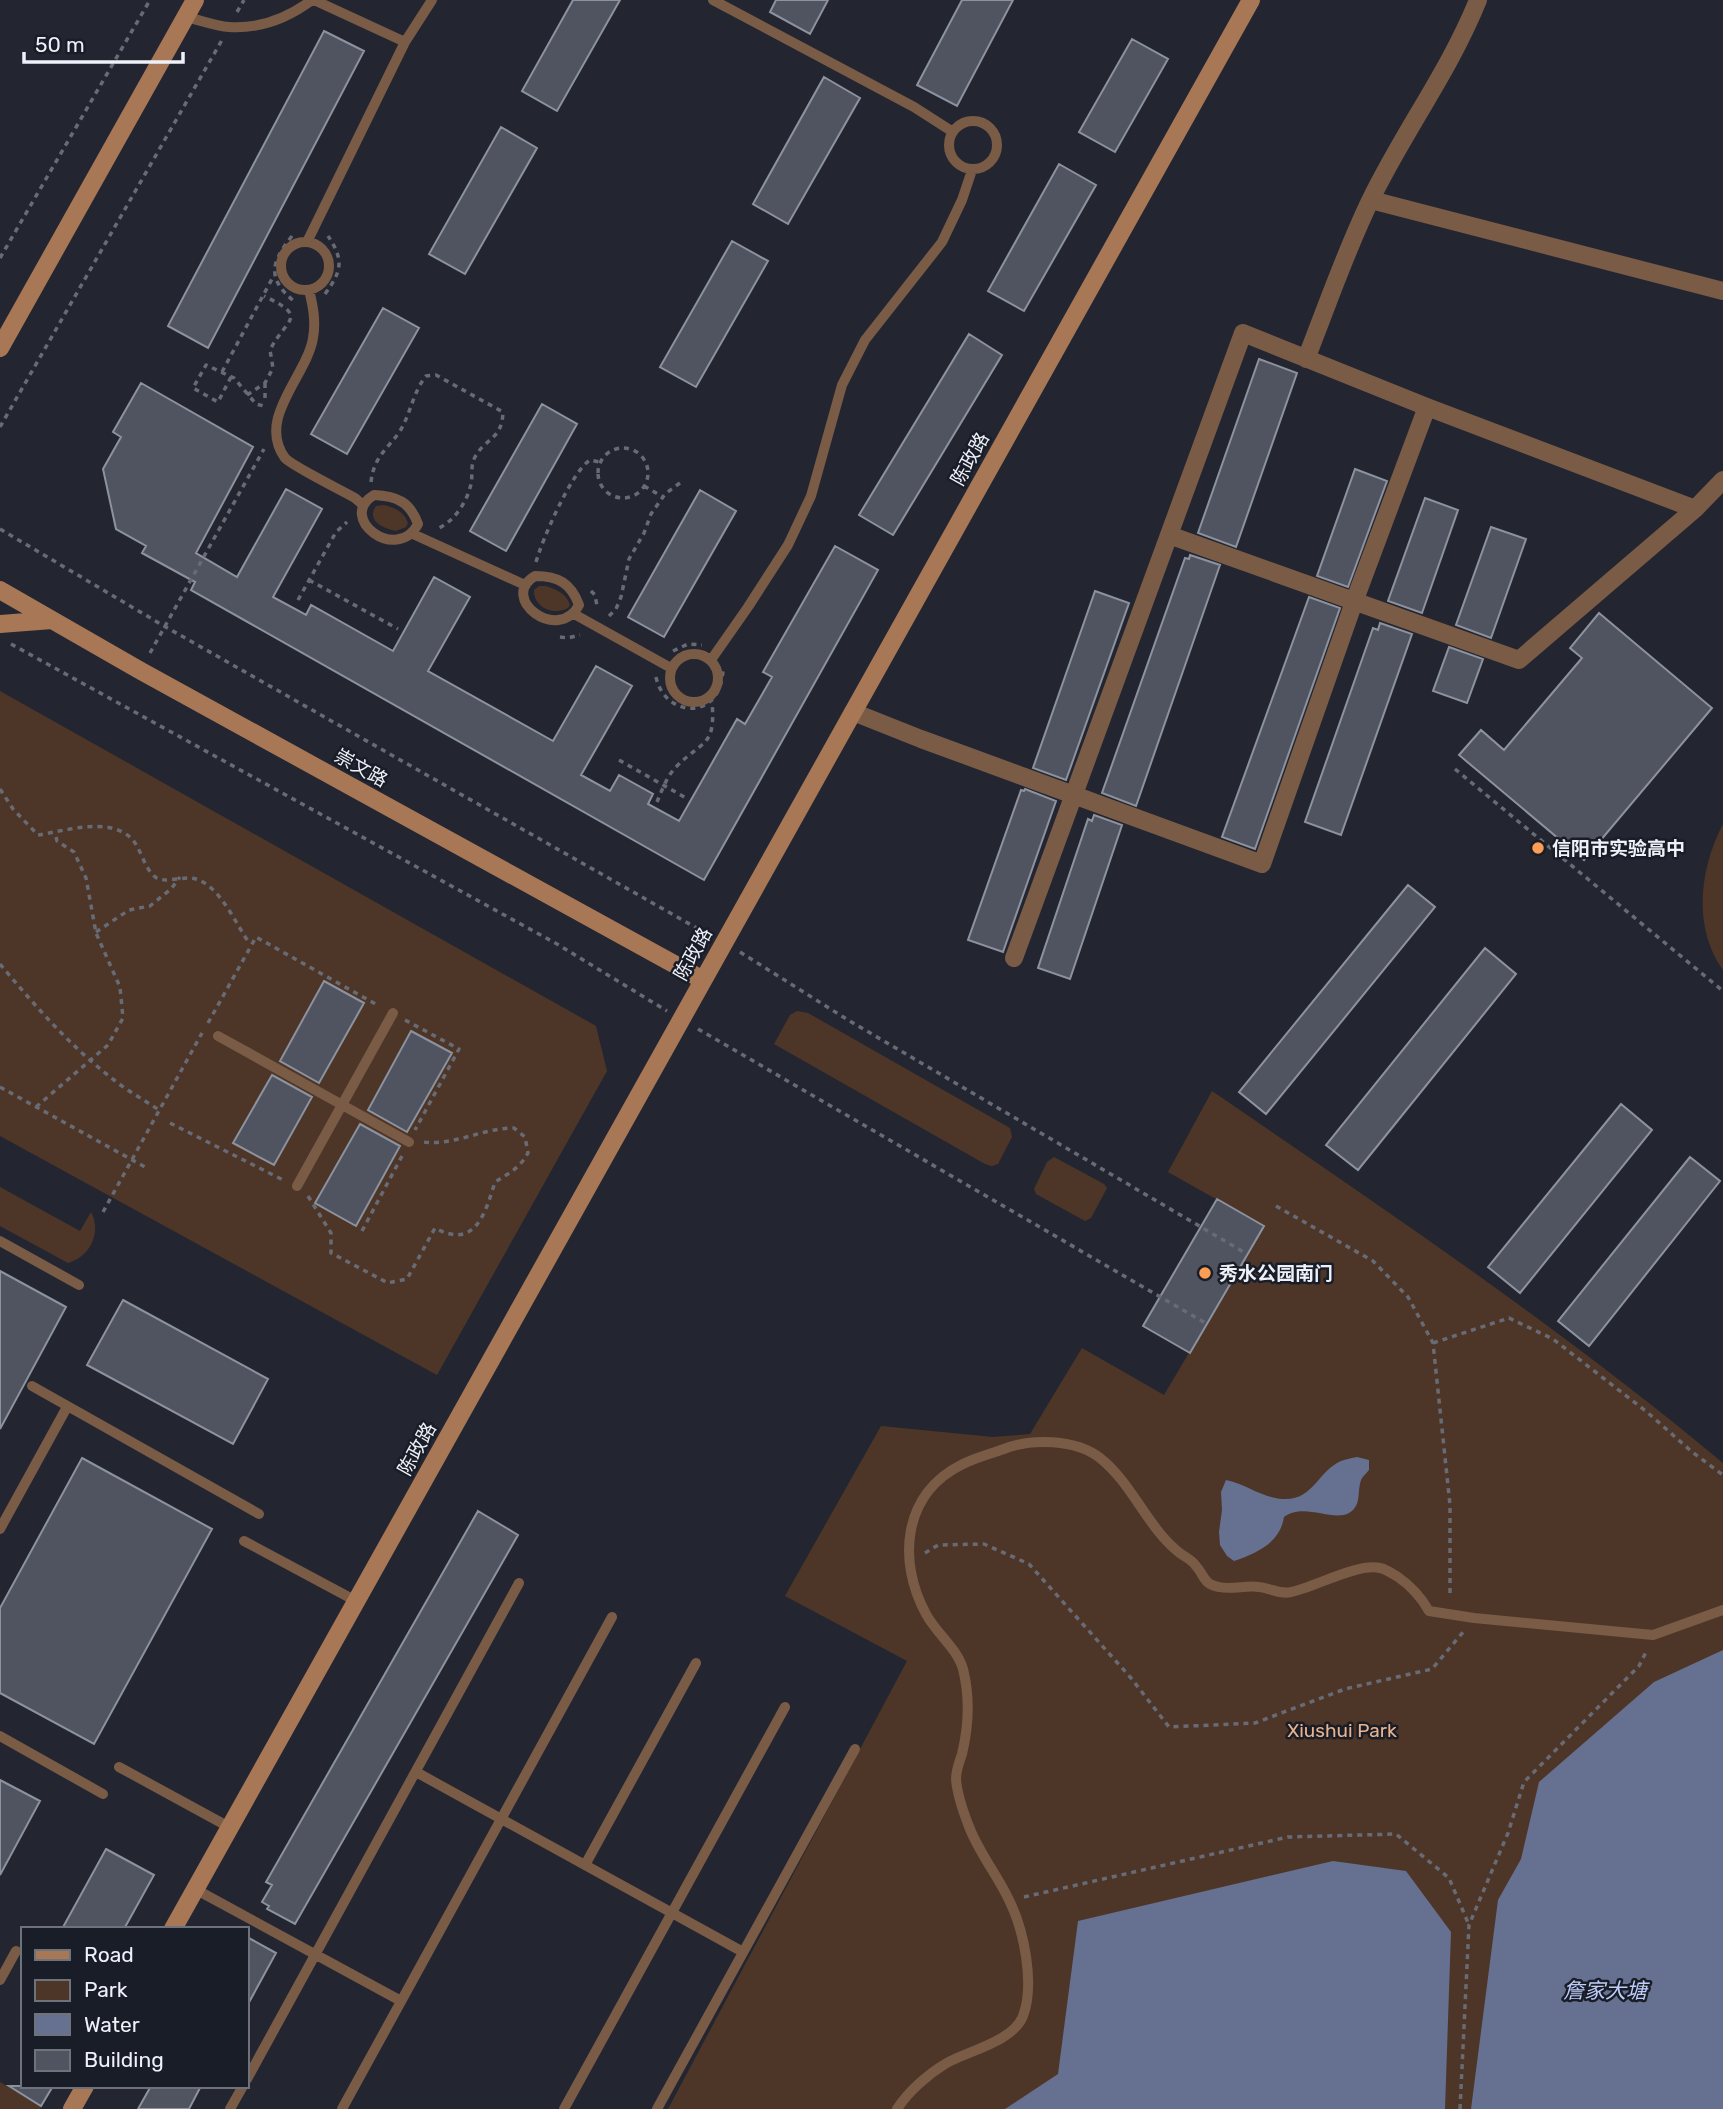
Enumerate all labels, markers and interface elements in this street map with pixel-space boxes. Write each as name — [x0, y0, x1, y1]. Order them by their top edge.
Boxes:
scale bar — [24, 21, 184, 65]
text: 50 m — [35, 32, 85, 57]
street label: 陈政路 — [946, 428, 994, 490]
street label: 崇文路 — [330, 744, 392, 792]
place label: 信阳市实验高中 — [1552, 837, 1685, 860]
marker: 信阳市实验高中 — [1530, 840, 1546, 856]
street label: 陈政路 — [669, 923, 717, 985]
place label: 秀水公园南门 — [1219, 1262, 1333, 1285]
marker: 秀水公园南门 — [1197, 1265, 1213, 1281]
street label: 陈政路 — [393, 1418, 441, 1480]
park label: Xiushui Park — [1287, 1719, 1397, 1742]
legend — [21, 1927, 248, 2088]
text: Road — [84, 1942, 134, 1967]
text: Park — [84, 1977, 128, 2002]
water label: 詹家大塘 — [1563, 1978, 1650, 2003]
text: Water — [84, 2012, 140, 2037]
text: Building — [84, 2047, 164, 2072]

